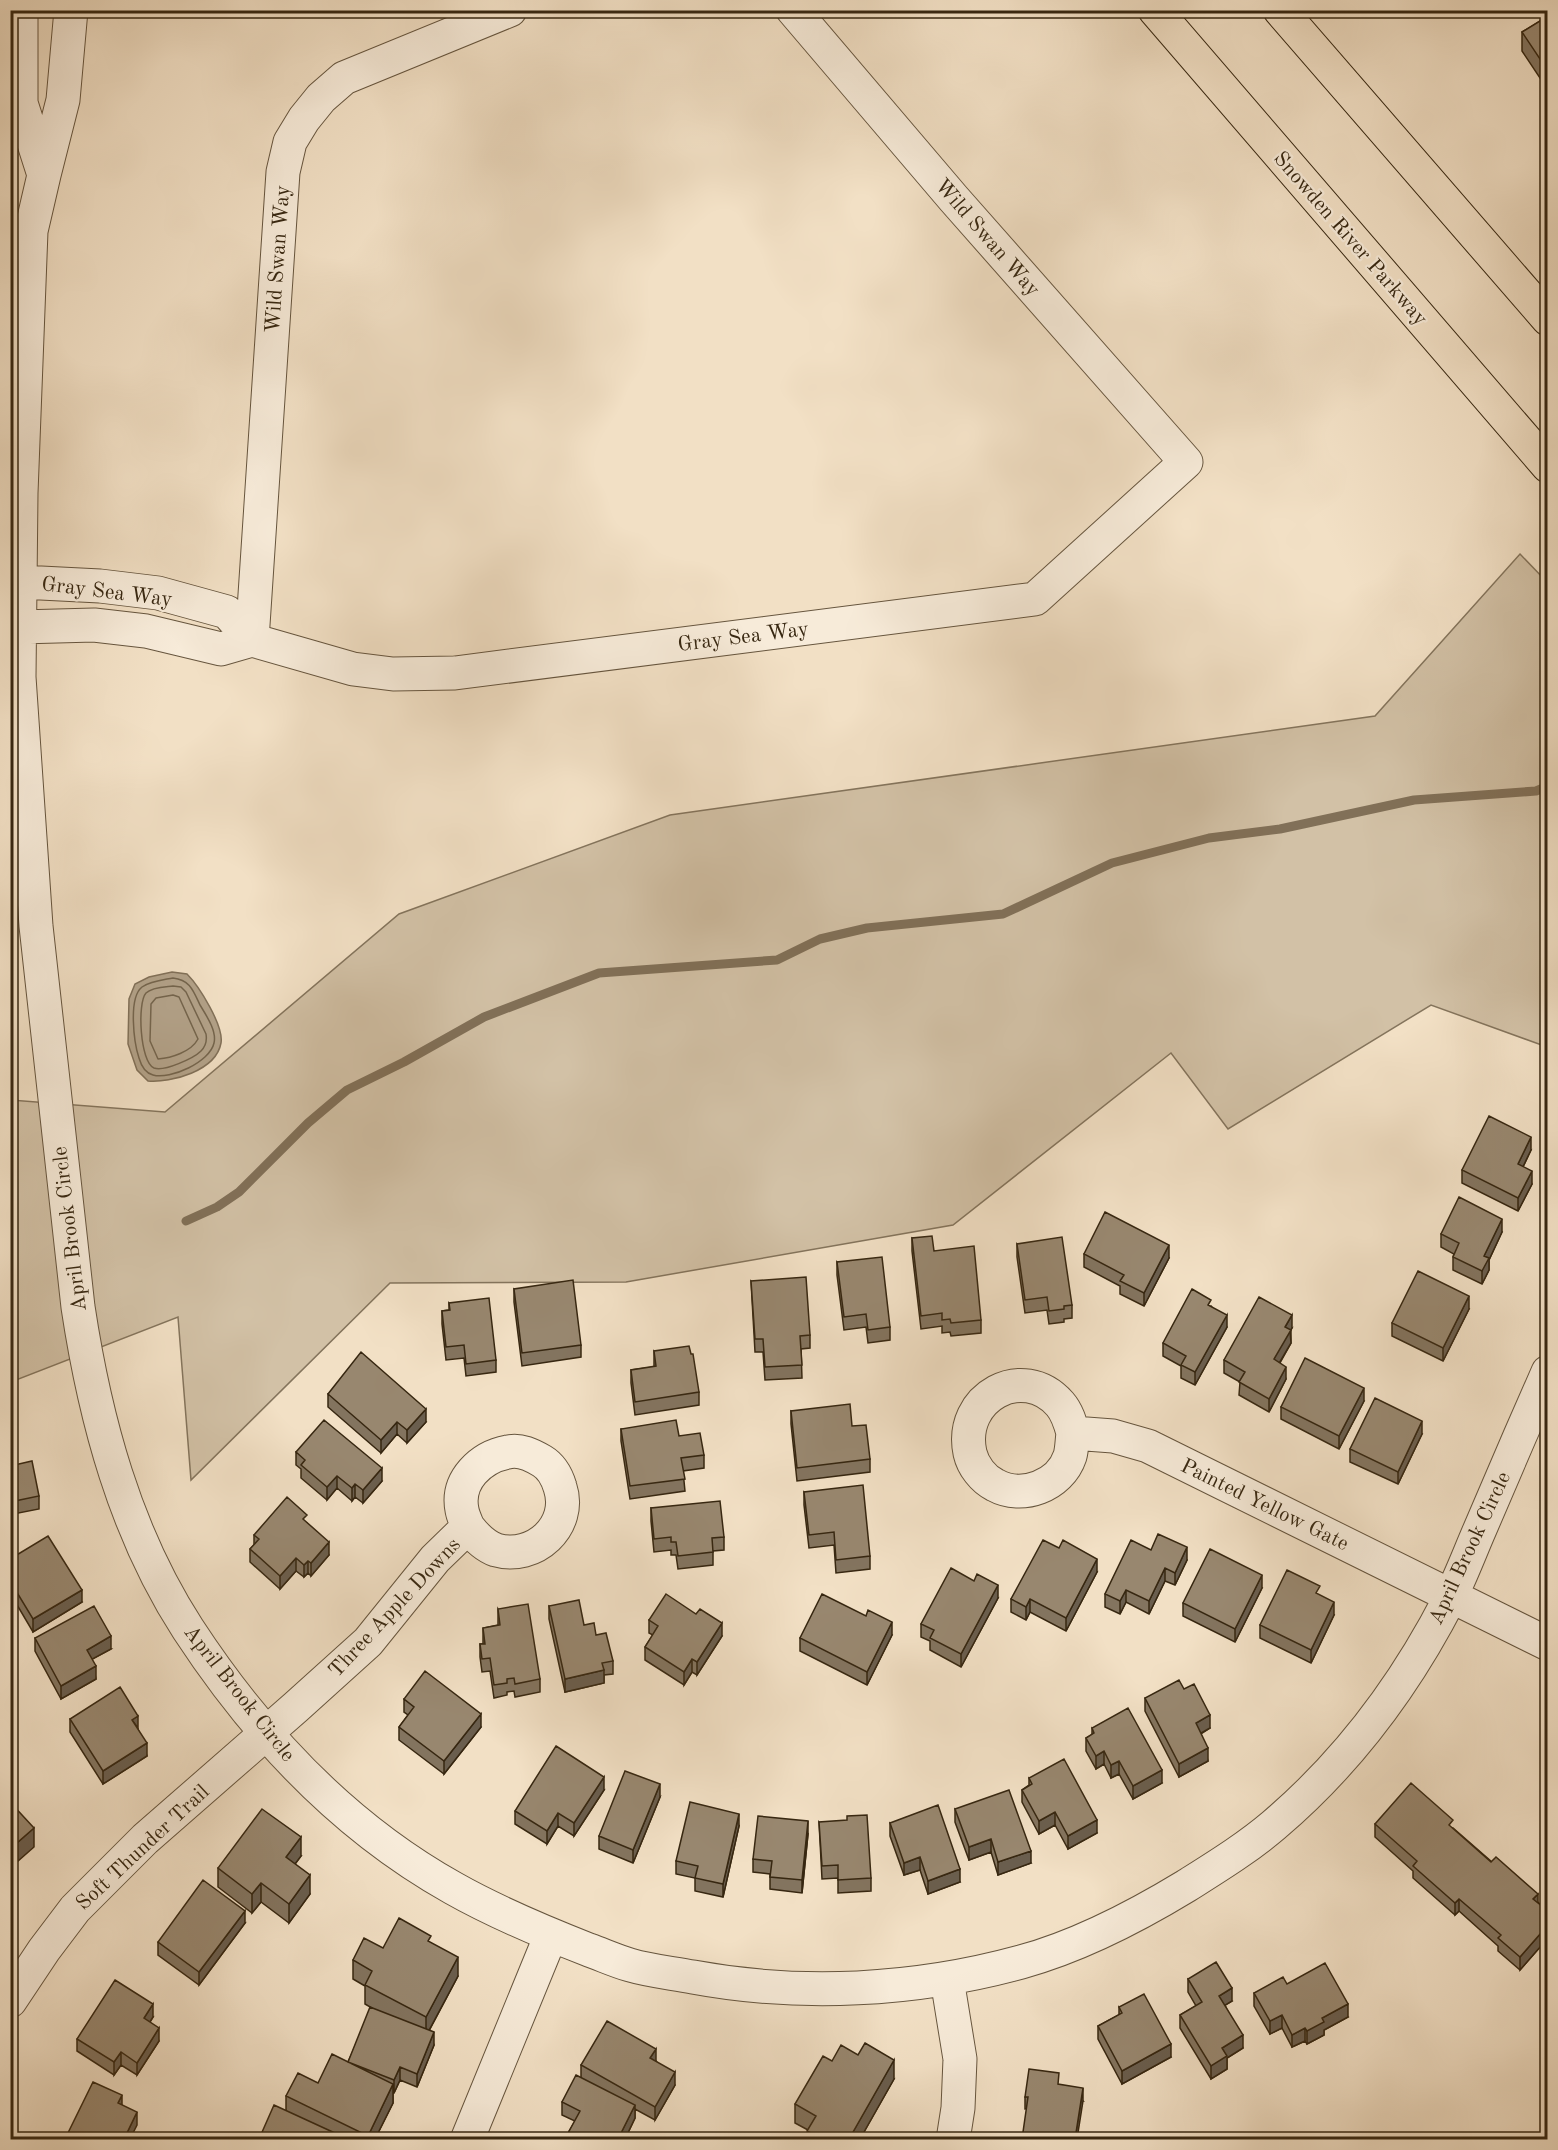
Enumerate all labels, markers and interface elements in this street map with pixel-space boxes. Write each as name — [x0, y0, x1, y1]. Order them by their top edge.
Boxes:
street label: Snowden River Parkway — [1269, 148, 1431, 330]
street label: Wild Swan Way — [930, 175, 1043, 301]
street label: Wild Swan Way — [263, 185, 294, 334]
street label: Gray Sea Way — [40, 574, 173, 611]
street label: Gray Sea Way — [677, 619, 810, 656]
street label: April Brook Circle — [50, 1145, 91, 1313]
street label: Painted Yellow Gate — [1177, 1456, 1352, 1555]
street label: April Brook Circle — [1426, 1469, 1515, 1628]
street label: Three Apple Downs — [325, 1534, 465, 1682]
street label: April Brook Circle — [179, 1622, 298, 1766]
street label: Soft Thunder Trail — [73, 1781, 214, 1915]

